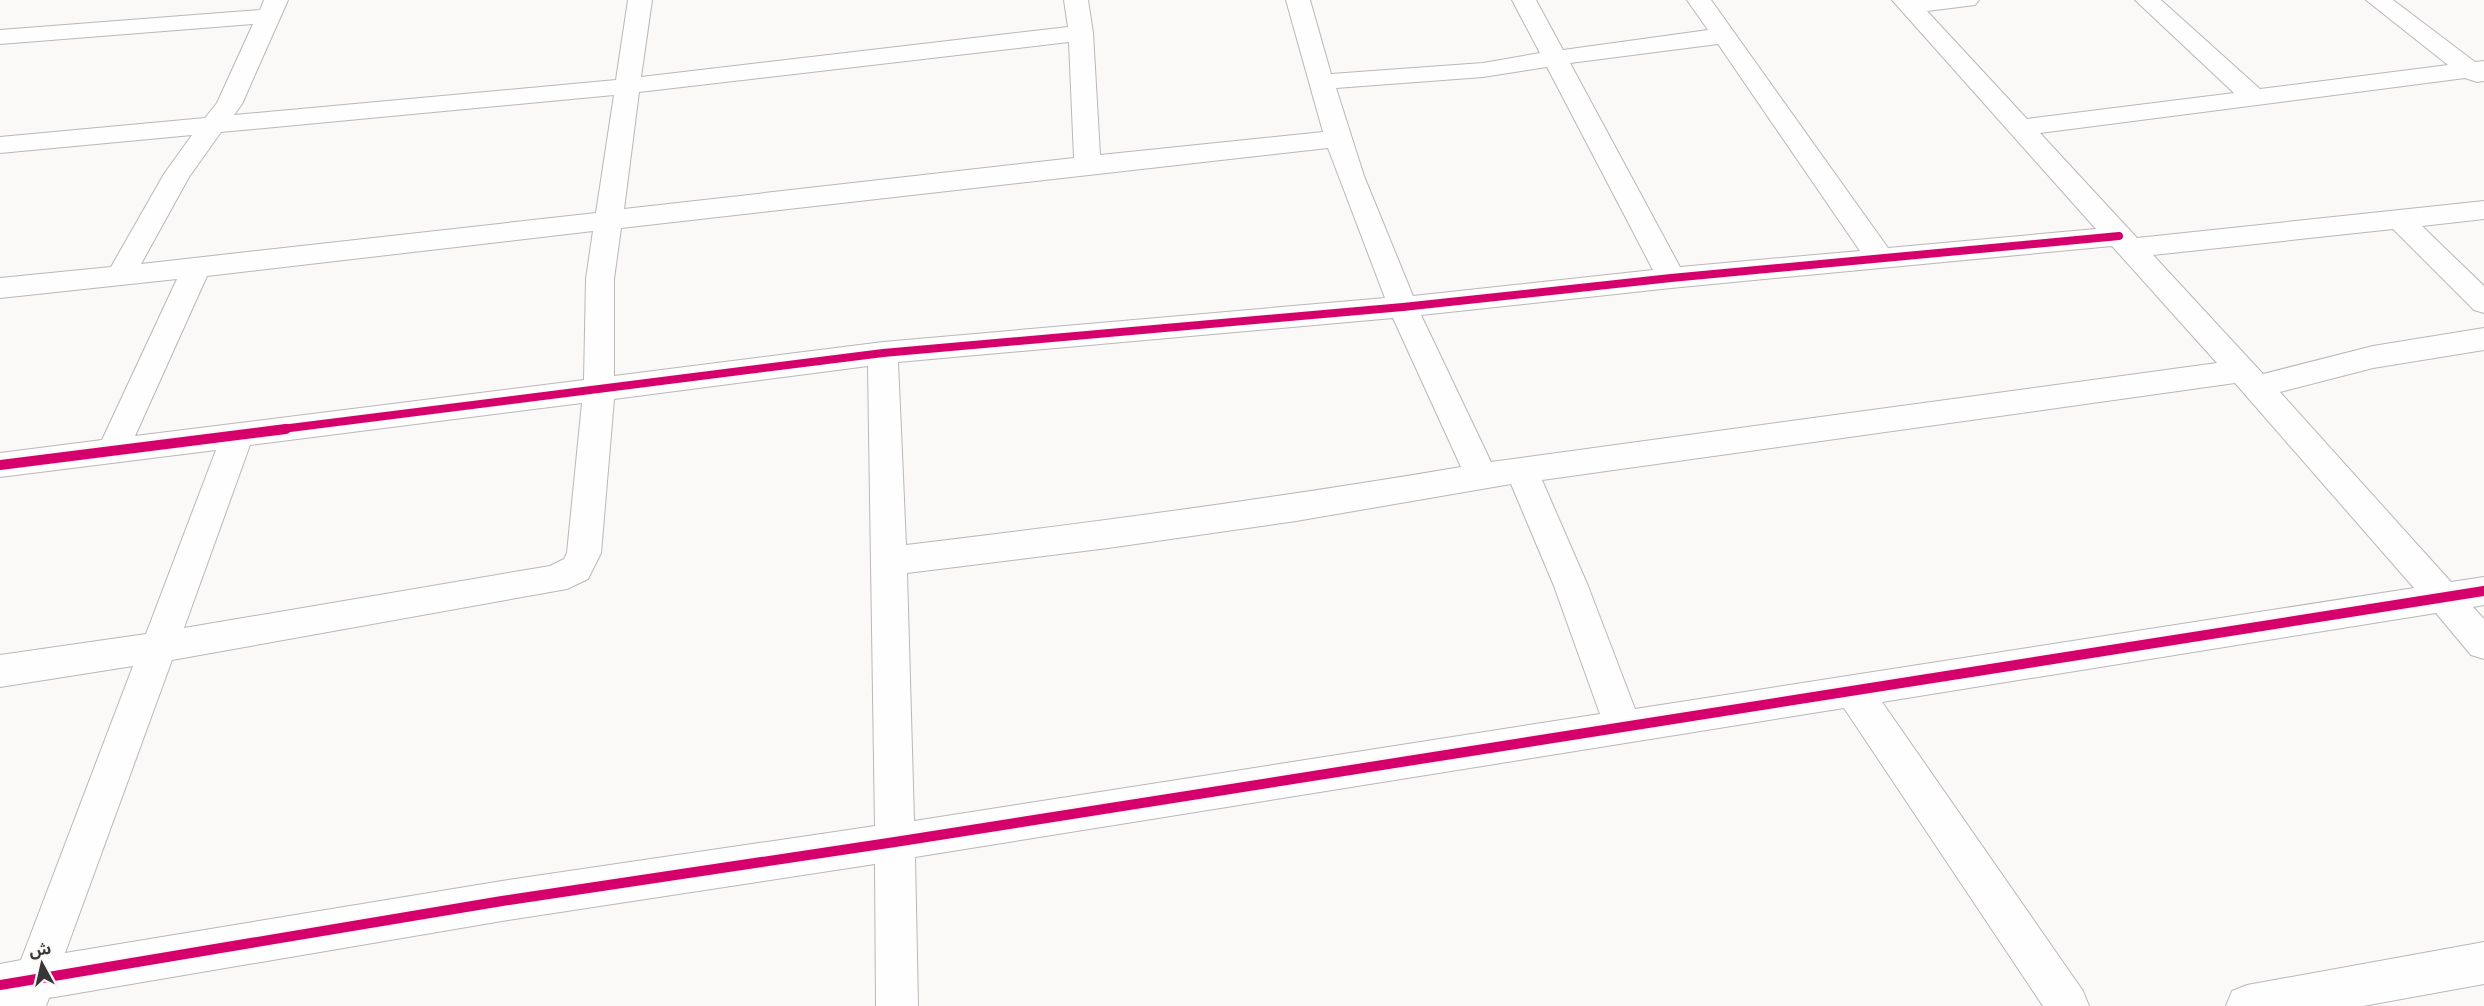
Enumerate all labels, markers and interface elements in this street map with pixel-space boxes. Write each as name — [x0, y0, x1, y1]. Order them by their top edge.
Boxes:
north arrow — [12, 934, 72, 994]
text: ش — [28, 939, 52, 961]

